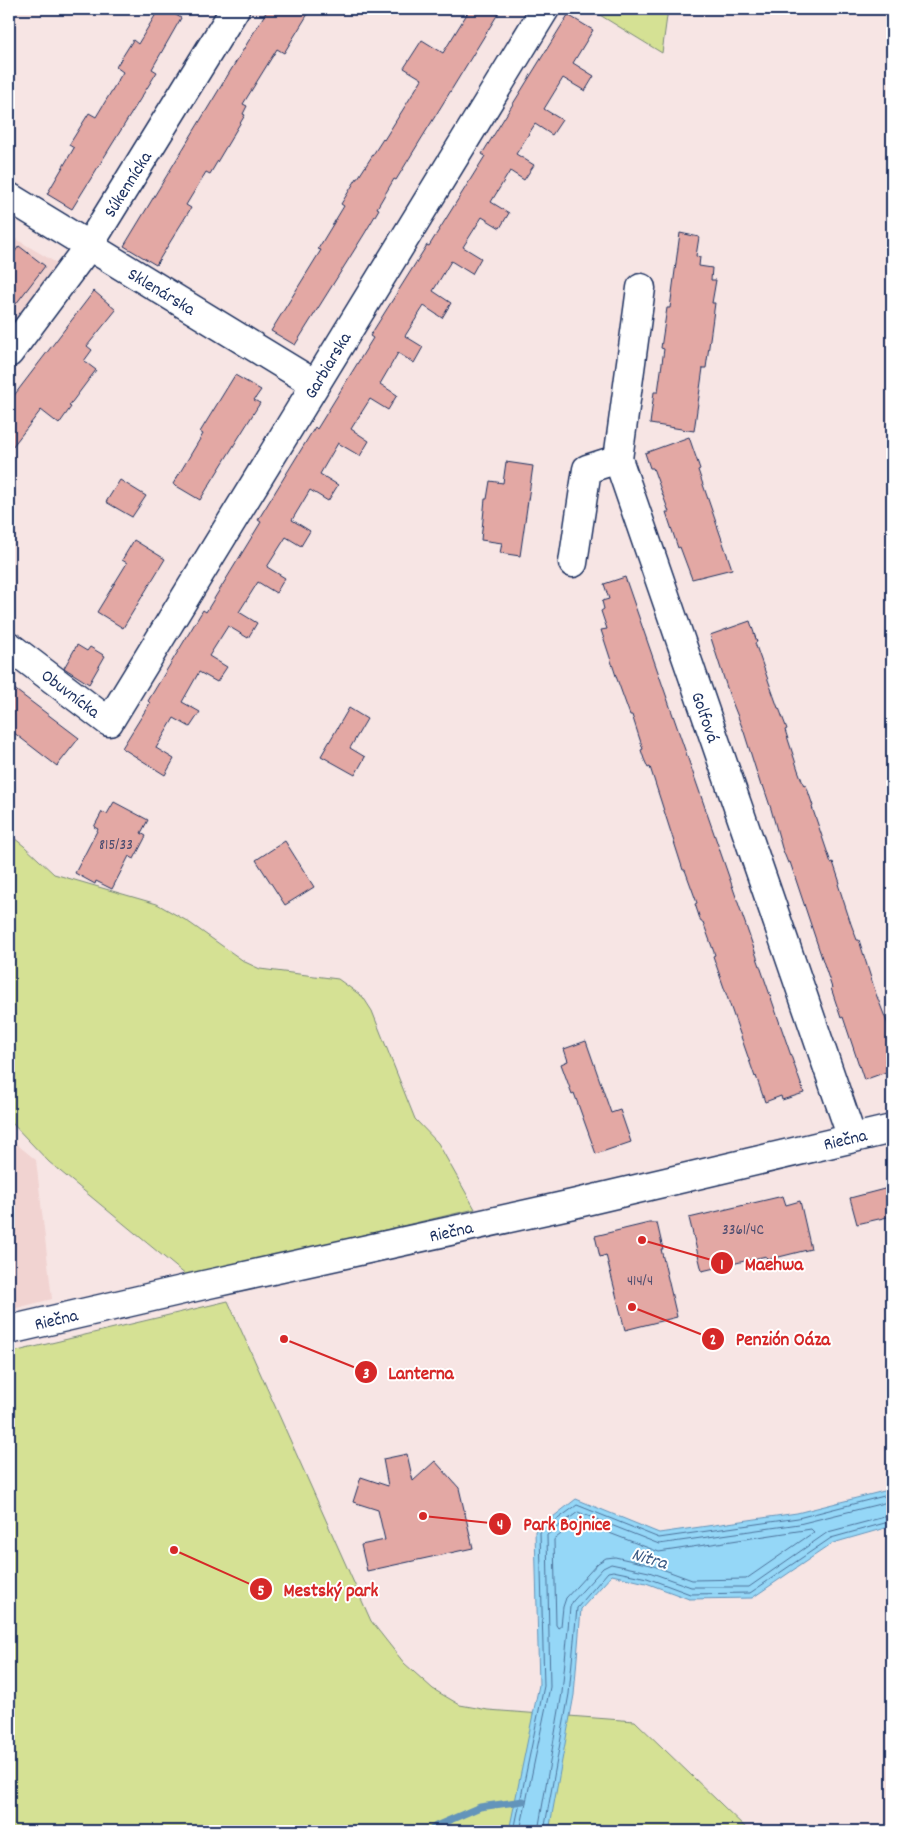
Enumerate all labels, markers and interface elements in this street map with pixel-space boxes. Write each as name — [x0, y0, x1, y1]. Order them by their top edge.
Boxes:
street label: Súkennícka — [99, 147, 160, 223]
street label: Sklenárska — [122, 263, 200, 323]
street label: Garbiarska — [299, 328, 359, 404]
street label: Obuvnícka — [35, 665, 105, 726]
street label: Golfová — [683, 689, 724, 747]
house number: 815/33 — [99, 835, 133, 857]
street label: Riečna — [821, 1124, 870, 1159]
street label: Riečna — [427, 1217, 476, 1250]
house number: 3361/4C — [722, 1220, 764, 1242]
callout: Maehwa — [710, 1246, 813, 1280]
text: Maehwa — [745, 1253, 804, 1280]
text: 1 — [720, 1255, 724, 1277]
house number: 414/4 — [627, 1271, 653, 1293]
street label: Riečna — [32, 1304, 81, 1339]
callout: Penzión Oáza — [701, 1322, 840, 1356]
text: Penzión Oáza — [736, 1328, 831, 1355]
text: 2 — [710, 1330, 716, 1352]
callout: Lanterna — [353, 1355, 464, 1389]
text: Lanterna — [388, 1362, 455, 1389]
text: 3 — [363, 1364, 370, 1386]
callout: Park Bojnice — [488, 1507, 620, 1541]
text: Park Bojnice — [523, 1513, 611, 1540]
text: 4 — [497, 1515, 503, 1537]
water label: Nitra — [628, 1542, 671, 1579]
callout: Mestský park — [249, 1572, 389, 1606]
text: Mestský park — [284, 1579, 379, 1606]
text: 5 — [258, 1581, 265, 1603]

